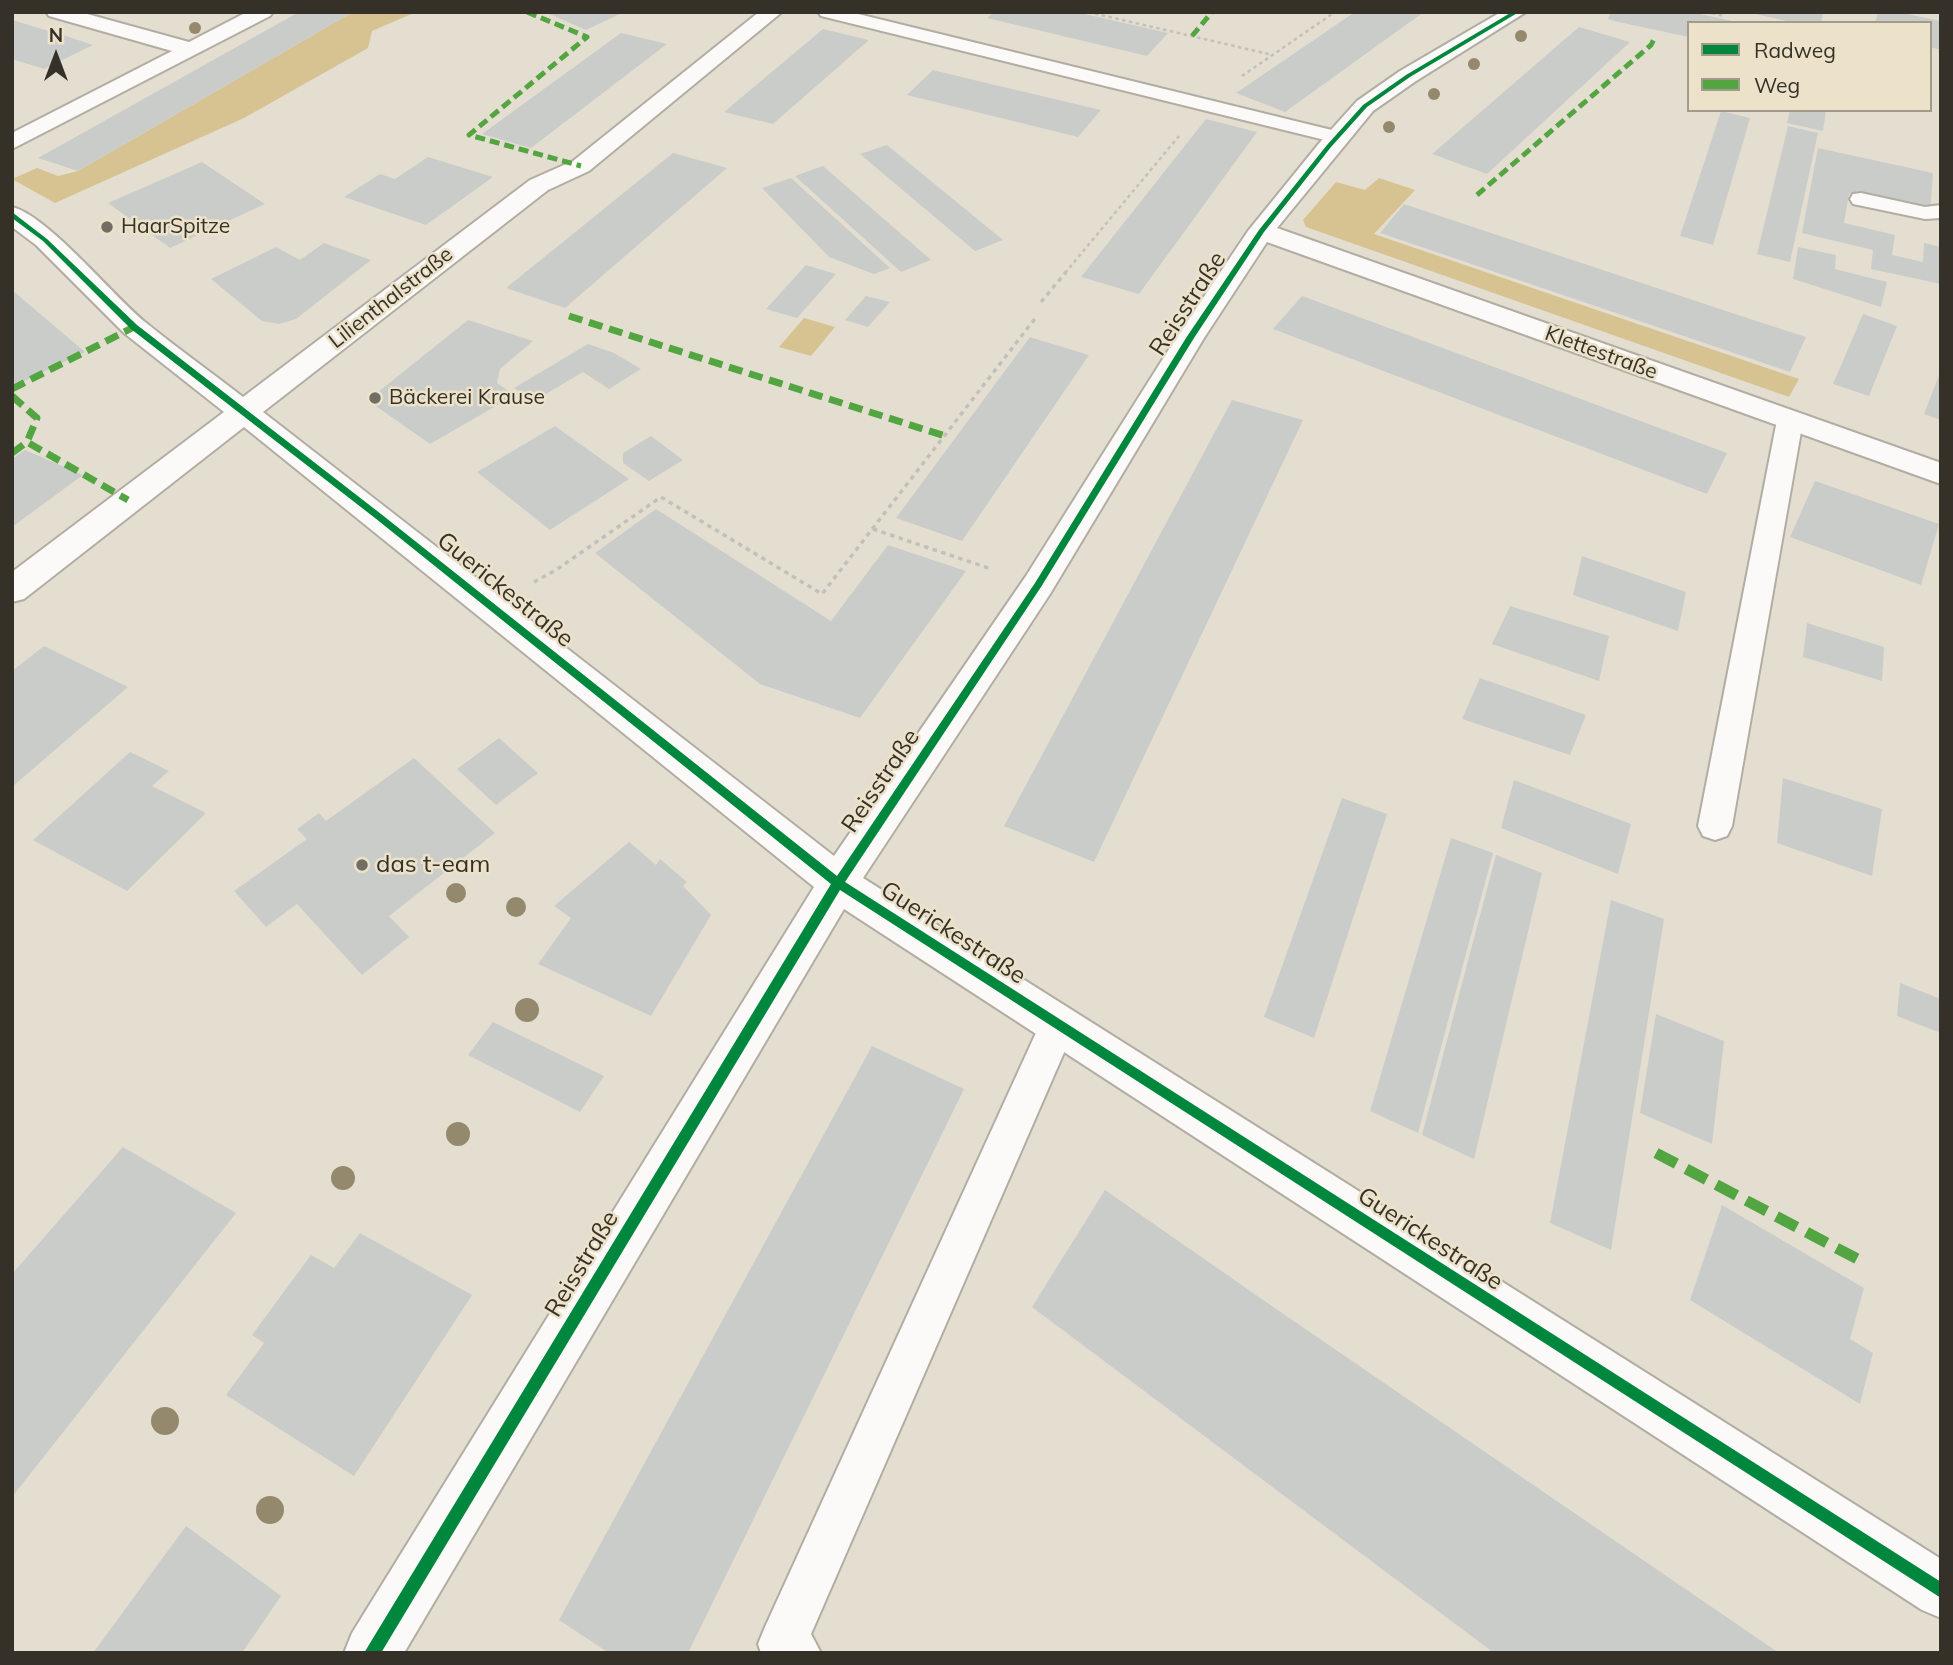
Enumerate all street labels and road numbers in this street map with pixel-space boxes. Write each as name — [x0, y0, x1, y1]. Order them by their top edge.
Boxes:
street label: Lilienthalstraße — [324, 242, 458, 354]
street label: Reisstraße — [1144, 246, 1232, 362]
street label: Klettestraße — [1541, 321, 1661, 385]
street label: Guerickestraße — [431, 526, 579, 654]
street label: Reisstraße — [836, 724, 926, 838]
street label: Guerickestraße — [875, 875, 1031, 991]
street label: Guerickestraße — [1352, 1181, 1508, 1297]
street label: Reisstraße — [539, 1206, 625, 1322]

